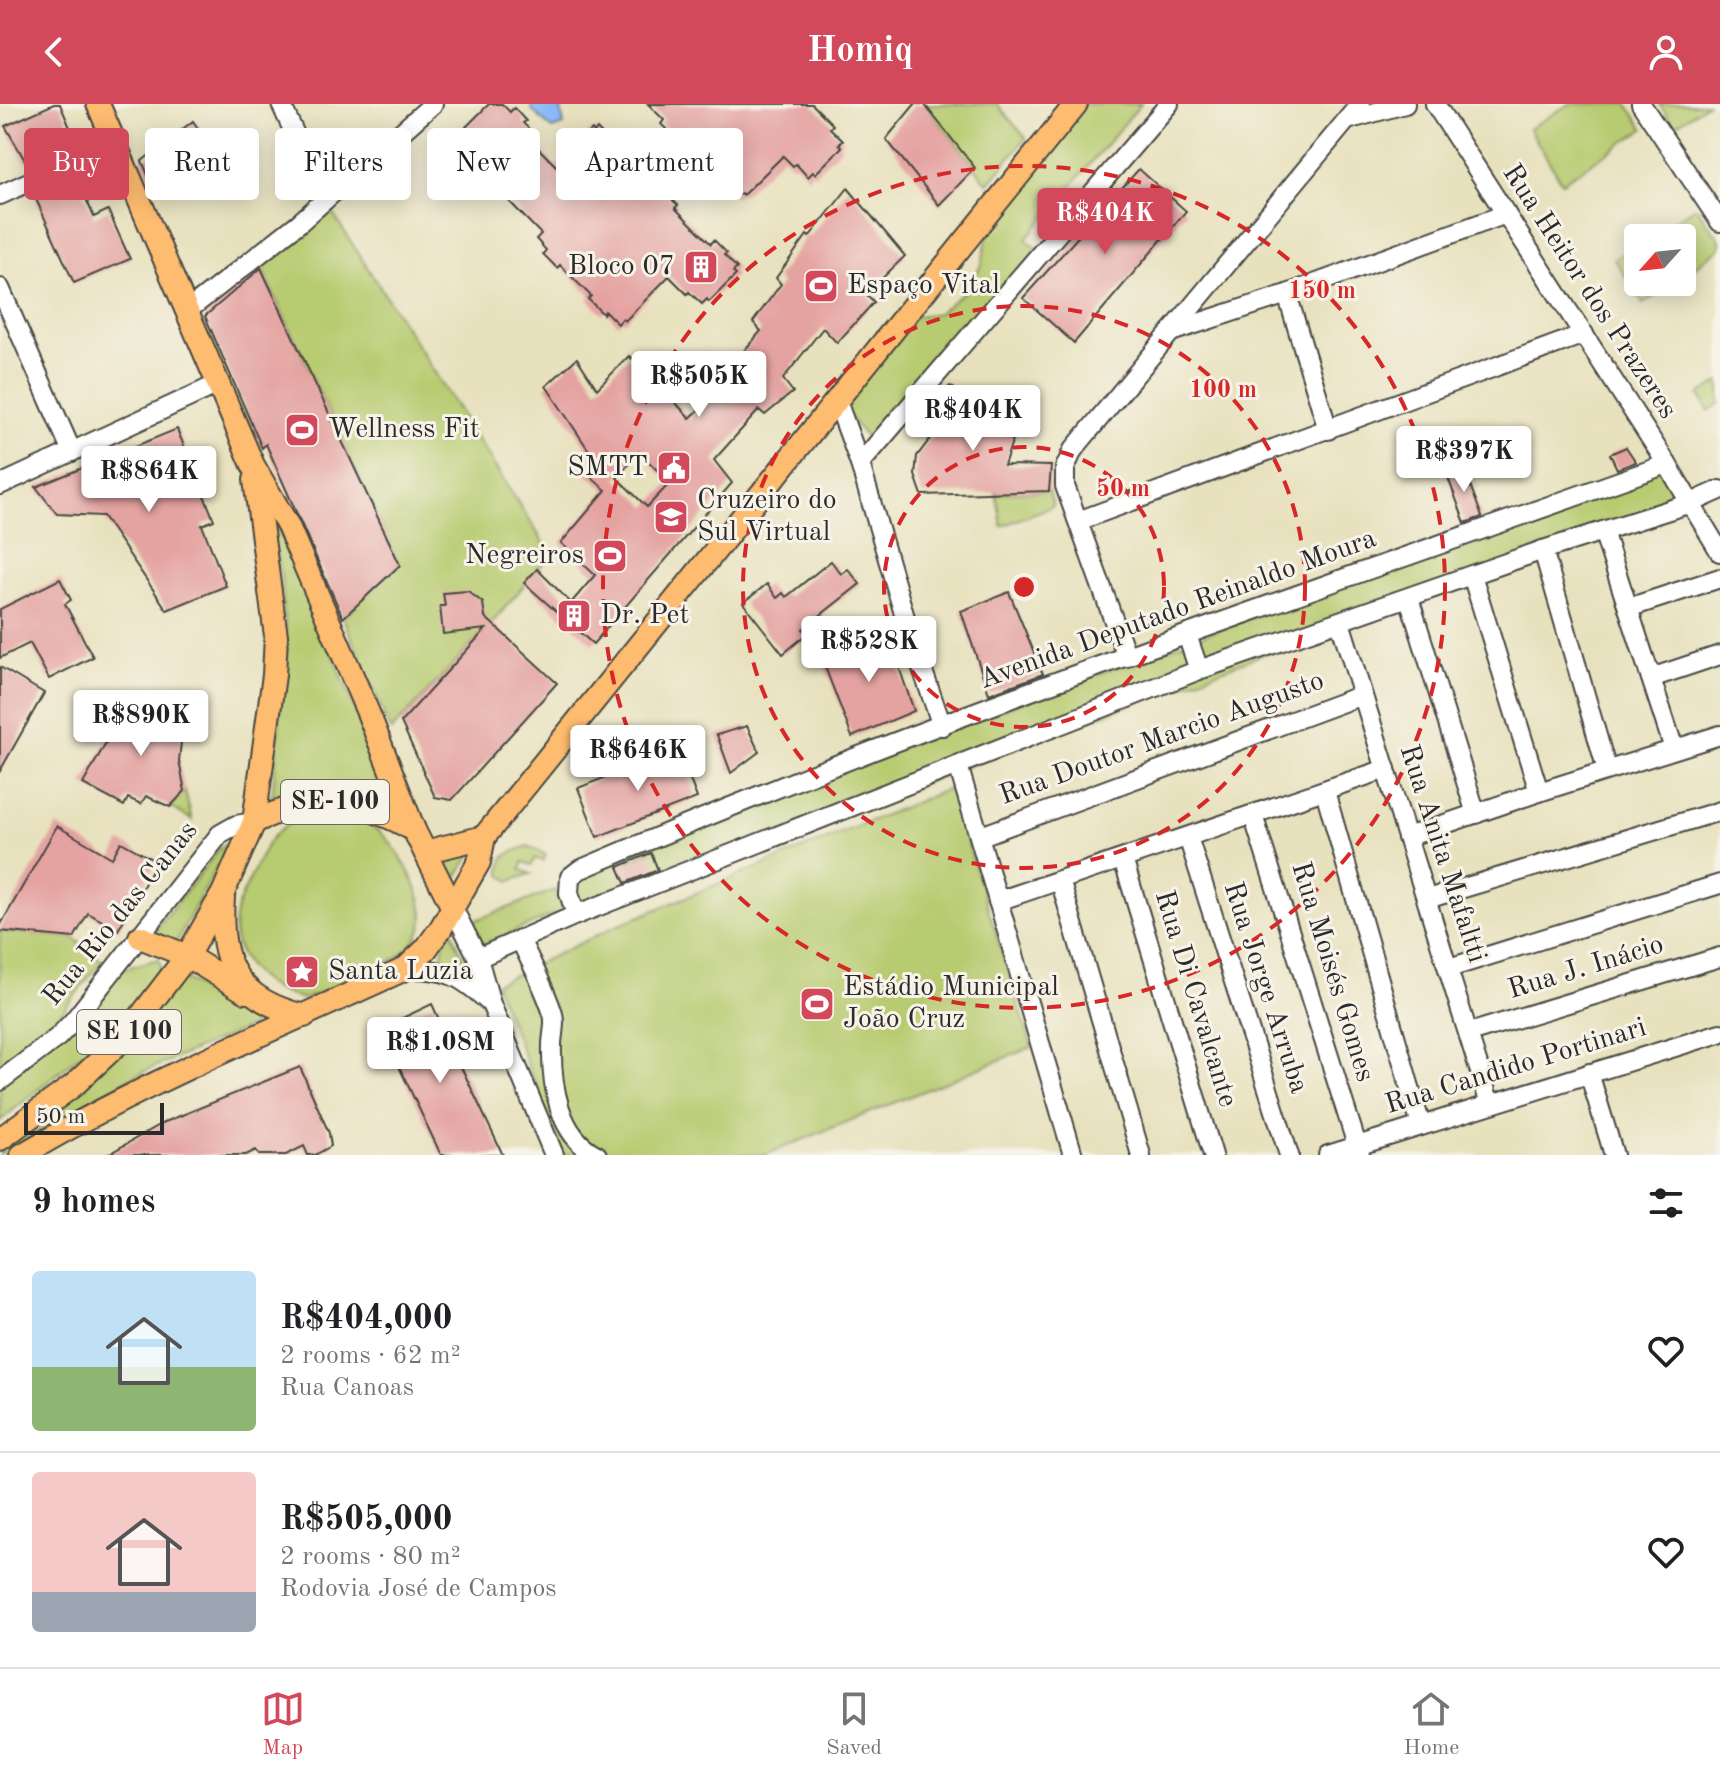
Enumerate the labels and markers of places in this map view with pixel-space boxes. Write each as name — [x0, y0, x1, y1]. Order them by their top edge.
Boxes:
pin: R$404K — [1040, 188, 1170, 256]
building icon: Bloco 07 — [682, 248, 720, 286]
place label: Bloco 07 — [568, 253, 675, 281]
sports icon: Espaço Vital — [802, 267, 840, 305]
place label: Espaço Vital — [847, 272, 1000, 300]
pin: R$505K — [634, 351, 764, 419]
pin: R$404K — [908, 385, 1038, 453]
sports icon: Wellness Fit — [283, 411, 321, 449]
place label: Wellness Fit — [328, 416, 480, 444]
pin: R$397K — [1399, 426, 1529, 494]
pin: R$864K — [84, 446, 214, 514]
public building icon: SMTT — [655, 449, 693, 487]
place label: SMTT — [567, 454, 648, 482]
place label: Cruzeiro do Sul Virtual — [697, 487, 837, 547]
school or university icon: Cruzeiro do Sul Virtual — [652, 498, 690, 536]
sports icon: Negreiros — [591, 537, 629, 575]
place label: Negreiros — [465, 542, 584, 570]
centre of rings — [1010, 573, 1038, 601]
building icon: Dr. Pet — [555, 597, 593, 635]
place label: Dr. Pet — [600, 602, 689, 630]
pin: R$528K — [804, 616, 934, 684]
pin: R$890K — [76, 690, 206, 758]
pin: R$646K — [573, 725, 703, 793]
place icon: Santa Luzia — [283, 953, 321, 991]
place label: Santa Luzia — [328, 958, 473, 986]
place label: Estádio Municipal João Cruz — [843, 974, 1059, 1034]
sports icon: Estádio Municipal João Cruz — [798, 985, 836, 1023]
pin: R$1.08M — [366, 1017, 514, 1085]

